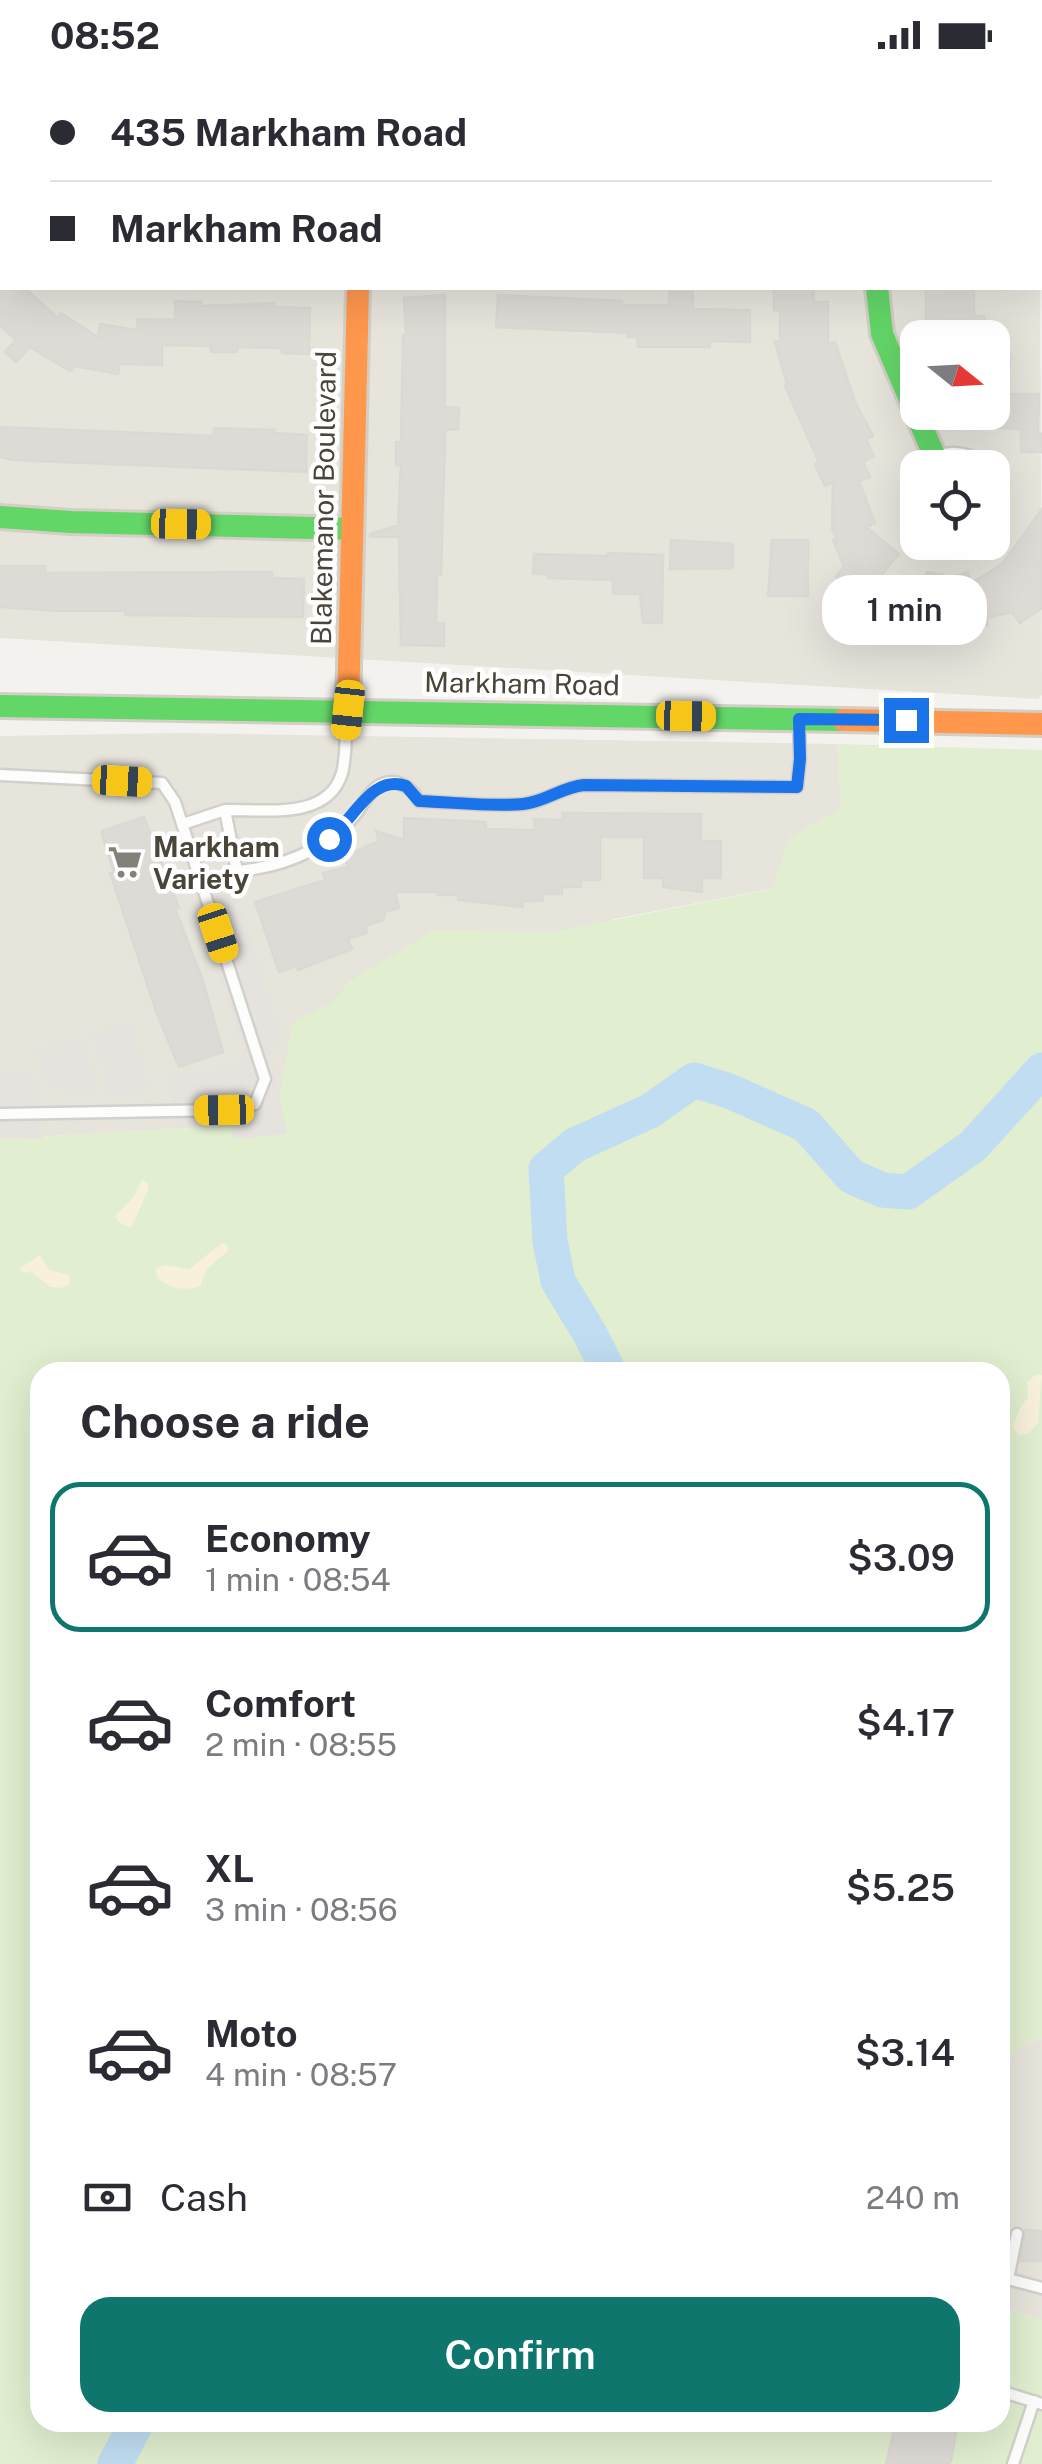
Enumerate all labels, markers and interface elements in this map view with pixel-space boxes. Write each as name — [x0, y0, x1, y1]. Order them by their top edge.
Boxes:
text: 08:52 — [50, 13, 160, 58]
text: 435 Markham Road — [110, 110, 467, 155]
text: Markham Road — [110, 206, 383, 251]
north arrow — [900, 320, 1010, 430]
map controls — [900, 320, 1010, 560]
street label: Blakemanor Boulevard — [304, 351, 342, 645]
button: locate — [900, 450, 1010, 560]
car — [151, 508, 211, 540]
callout: 1 min — [824, 575, 988, 645]
text: 1 min — [866, 591, 943, 628]
street label: Markham Road — [424, 665, 620, 701]
car — [330, 679, 366, 741]
route end — [884, 698, 929, 743]
car — [656, 700, 716, 732]
car — [91, 764, 153, 798]
route start — [307, 817, 352, 862]
place label: Markham Variety — [153, 830, 280, 895]
supermarket icon: Markham Variety — [106, 843, 144, 881]
car — [194, 900, 242, 966]
car — [194, 1094, 254, 1126]
text: Choose a ride — [80, 1395, 370, 1448]
icon: car — [85, 1512, 175, 1602]
text: Economy — [205, 1516, 371, 1561]
text: $3.09 — [847, 1535, 955, 1580]
text: 1 min · 08:54 — [205, 1561, 391, 1598]
icon: car — [85, 1677, 175, 1767]
text: Comfort — [205, 1681, 356, 1726]
text: $4.17 — [856, 1700, 955, 1745]
text: 2 min · 08:55 — [205, 1726, 397, 1763]
icon: car — [85, 1842, 175, 1932]
text: XL — [205, 1846, 254, 1891]
text: $5.25 — [846, 1865, 955, 1910]
text: 3 min · 08:56 — [205, 1891, 398, 1928]
icon: car — [85, 2007, 175, 2097]
text: Moto — [205, 2011, 298, 2056]
text: $3.14 — [855, 2030, 955, 2075]
text: 4 min · 08:57 — [205, 2056, 397, 2093]
icon: cash — [80, 2170, 135, 2225]
text: Cash — [160, 2175, 248, 2220]
text: 240 m — [866, 2179, 960, 2216]
button: Confirm — [80, 2297, 960, 2412]

